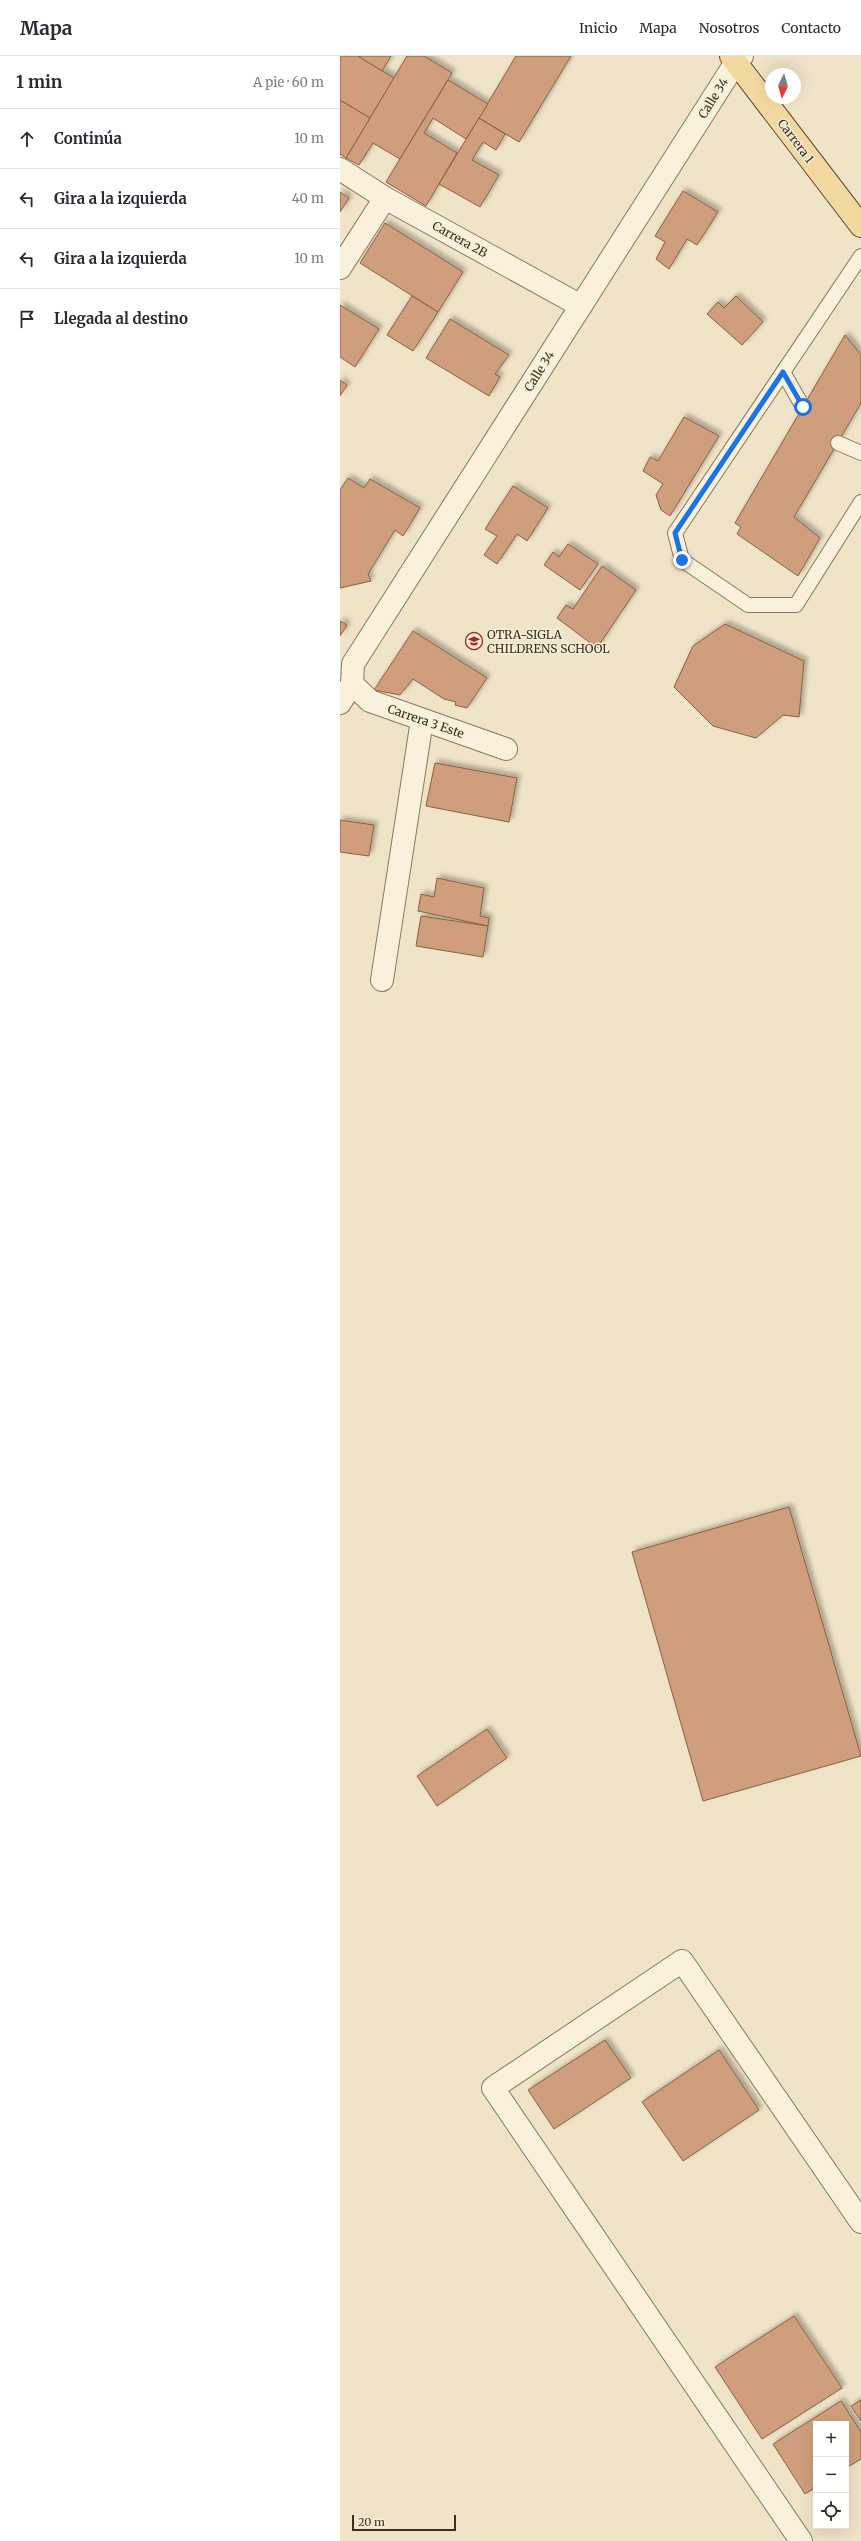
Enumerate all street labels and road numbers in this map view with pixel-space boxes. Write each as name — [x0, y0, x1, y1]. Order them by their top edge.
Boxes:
street label: Calle 34 — [695, 74, 732, 121]
street label: Carrera 1 — [775, 116, 818, 166]
street label: Carrera 2B — [430, 218, 490, 260]
street label: Calle 34 — [521, 347, 558, 394]
street label: Carrera 3 Este — [386, 701, 466, 741]

